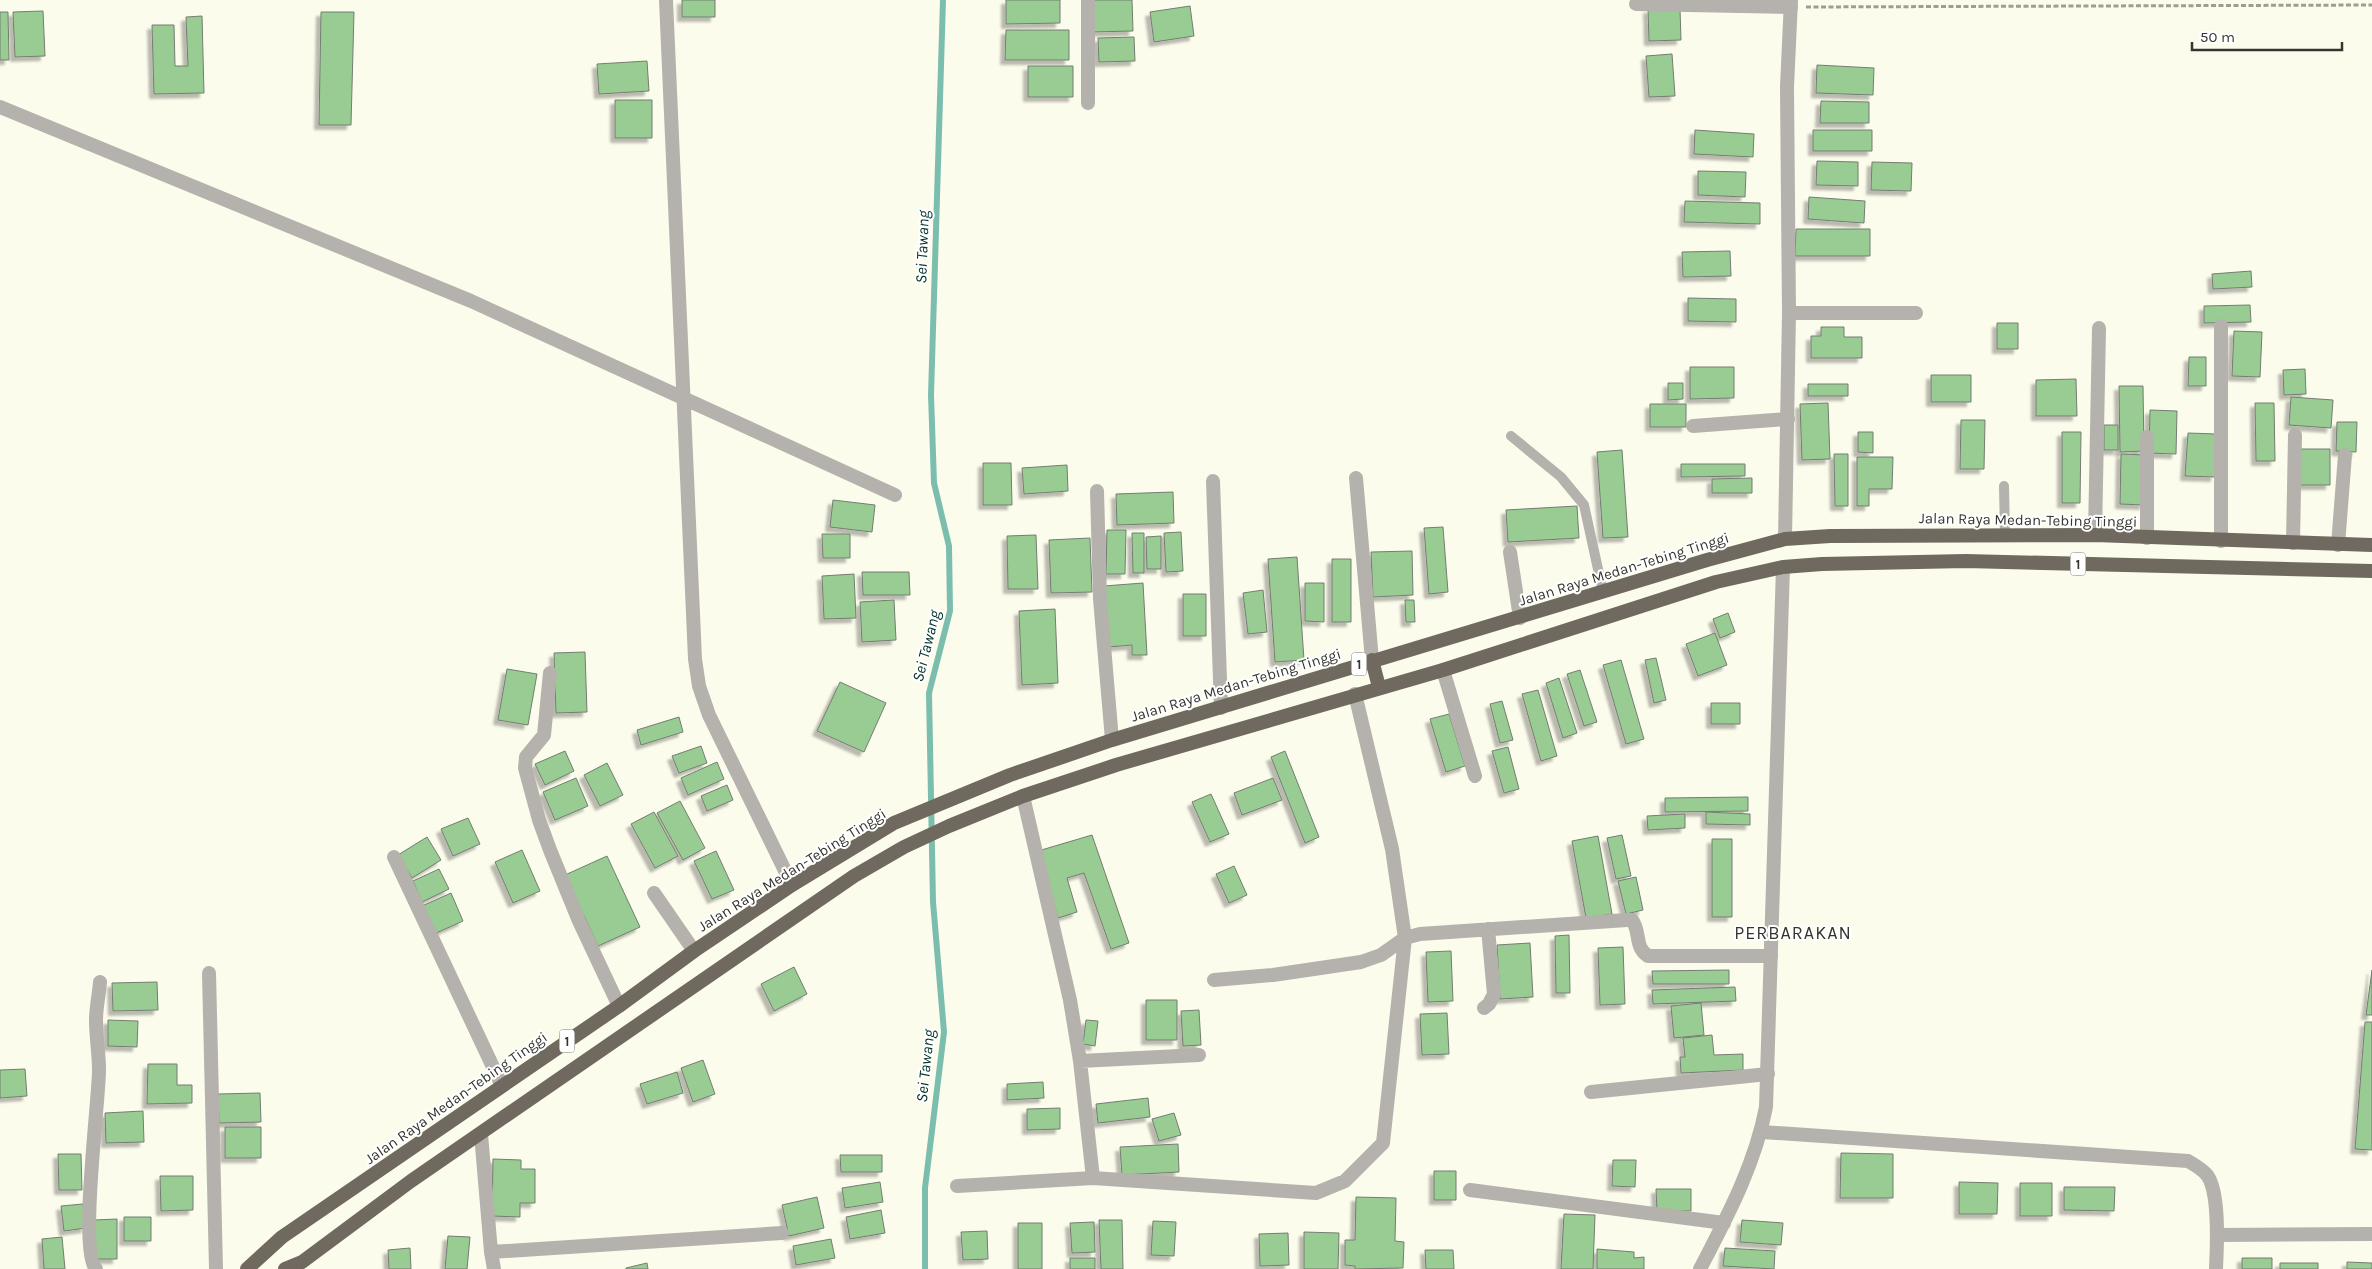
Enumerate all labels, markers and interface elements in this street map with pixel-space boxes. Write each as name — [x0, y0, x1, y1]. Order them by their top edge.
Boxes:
scale bar — [2192, 20, 2342, 52]
text: 50 m — [2200, 28, 2235, 46]
water label: Sei Tawang — [911, 209, 933, 284]
street label: Jalan Raya Medan-Tebing Tinggi — [1919, 509, 2137, 531]
street label: Jalan Raya Medan-Tebing Tinggi — [1517, 528, 1731, 610]
road number: 1 — [2070, 552, 2086, 576]
water label: Sei Tawang — [908, 607, 944, 684]
street label: Jalan Raya Medan-Tebing Tinggi — [1129, 644, 1343, 726]
road number: 1 — [1352, 652, 1366, 676]
street label: Jalan Raya Medan-Tebing Tinggi — [695, 804, 889, 936]
district label: PERBARAKAN — [1734, 922, 1852, 944]
street label: Jalan Raya Medan-Tebing Tinggi — [361, 1028, 551, 1168]
water label: Sei Tawang — [912, 1028, 938, 1103]
road number: 1 — [560, 1030, 574, 1052]

